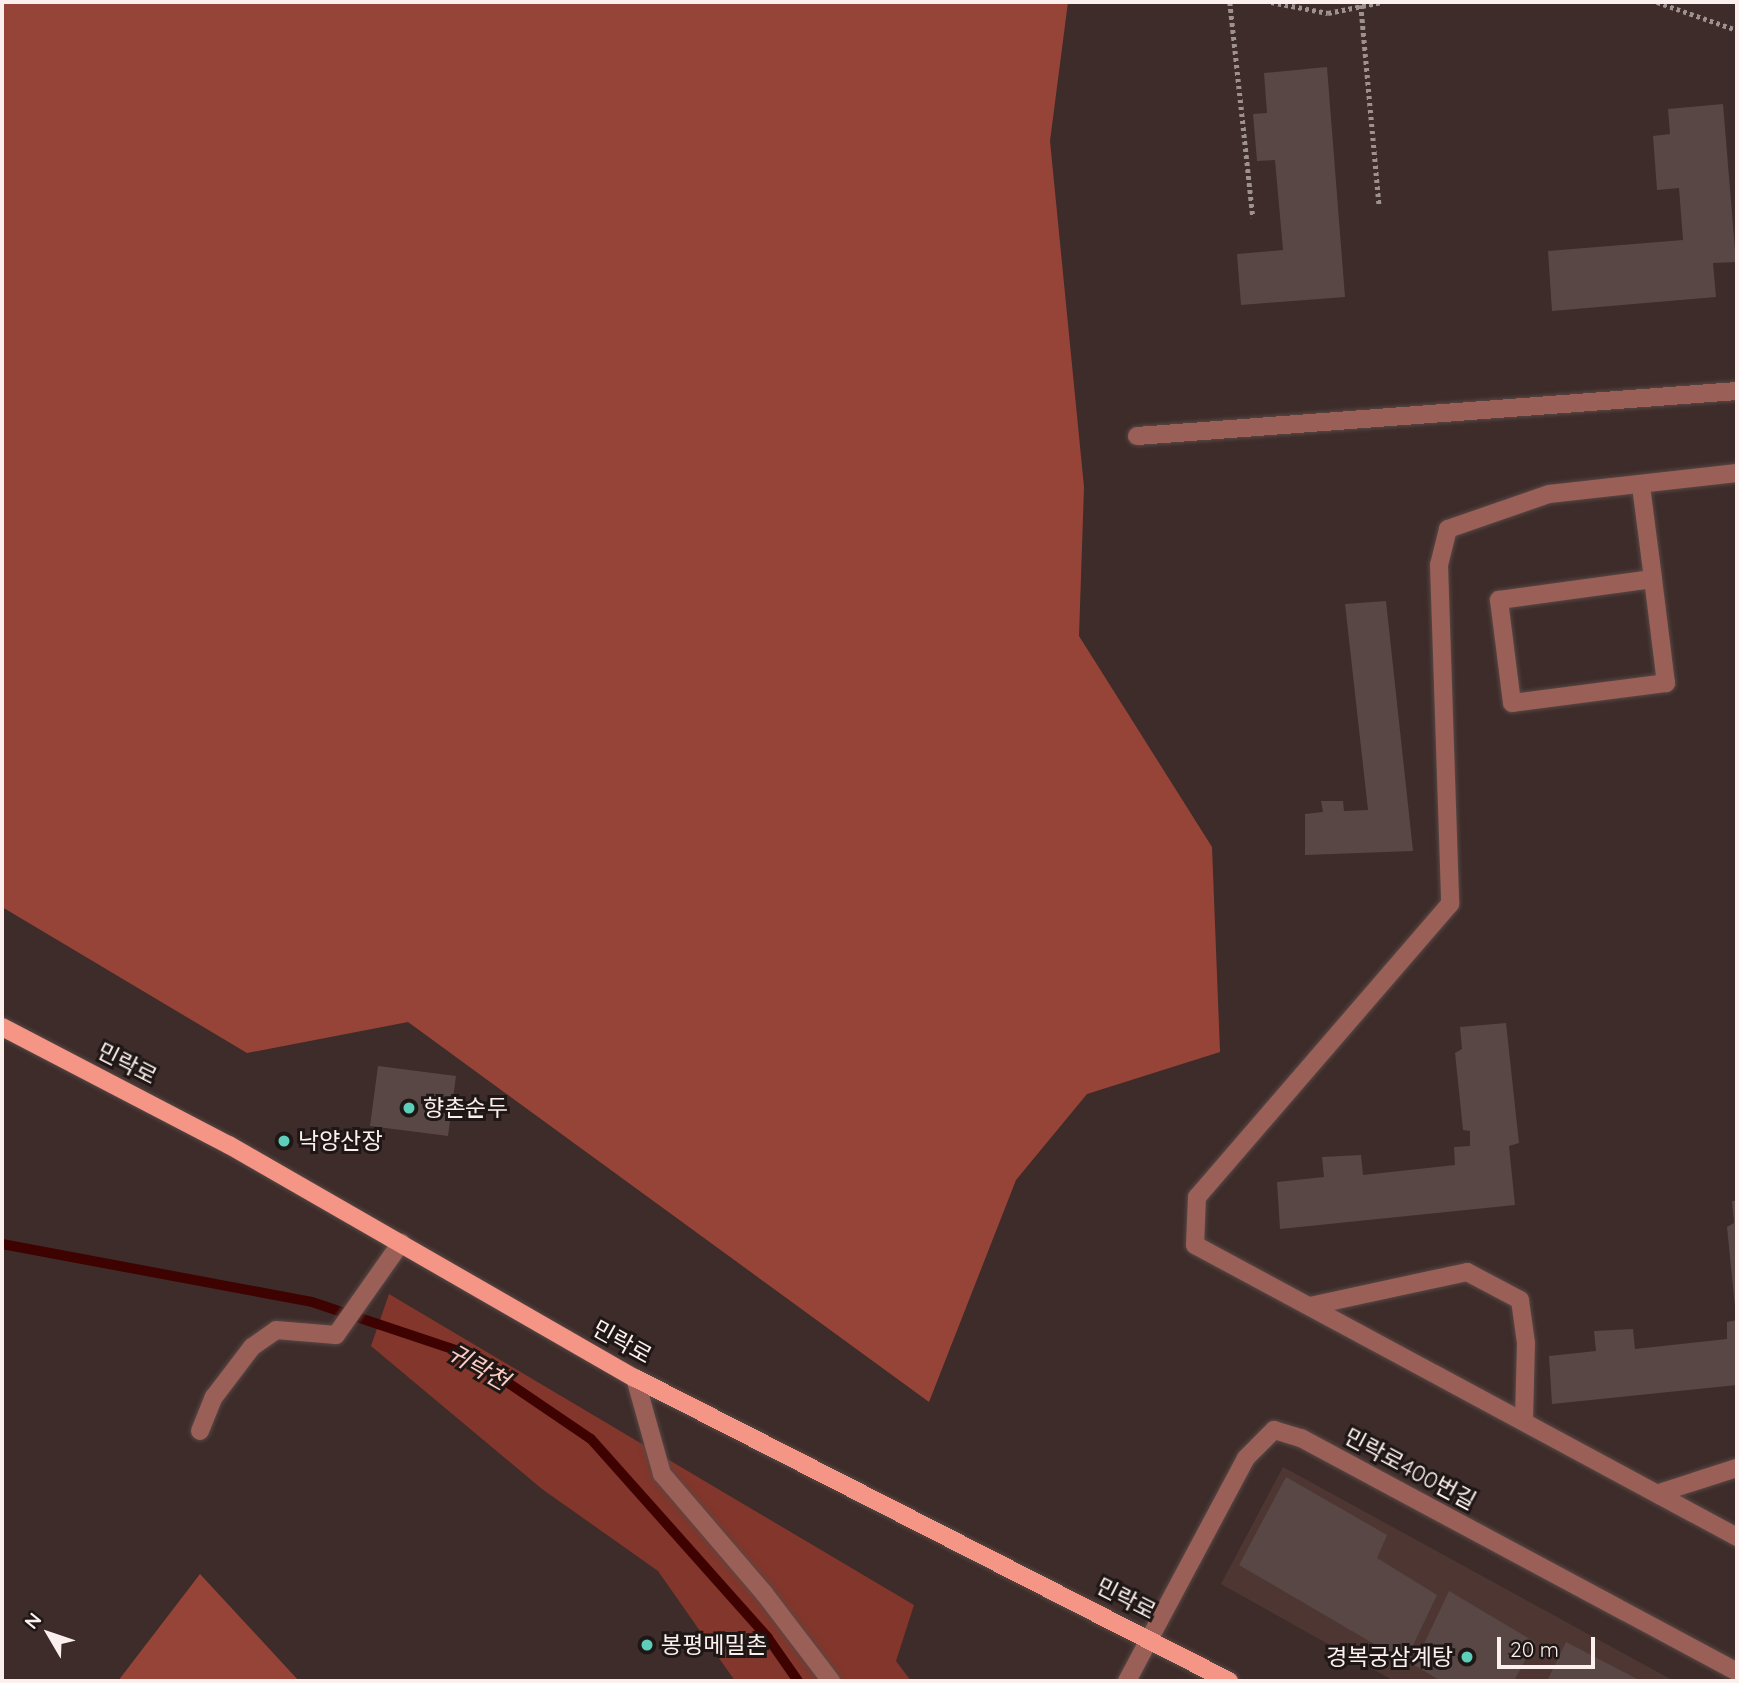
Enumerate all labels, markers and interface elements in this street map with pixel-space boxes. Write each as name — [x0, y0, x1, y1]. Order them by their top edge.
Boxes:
street label: 민락로 — [92, 1037, 162, 1091]
place label: 향촌순두 — [423, 1094, 508, 1122]
marker: 향촌순두 — [401, 1100, 417, 1116]
place label: 낙양산장 — [298, 1127, 383, 1155]
marker: 낙양산장 — [276, 1133, 292, 1149]
street label: 민락로 — [588, 1315, 656, 1369]
water label: 귀락천 — [442, 1338, 514, 1396]
street label: 민락로400번길 — [1339, 1423, 1481, 1515]
street label: 민락로 — [1091, 1572, 1161, 1626]
north arrow — [14, 1599, 84, 1669]
text: N — [19, 1608, 46, 1634]
scale bar — [1501, 1624, 1599, 1668]
place label: 봉평메밀촌 — [661, 1631, 767, 1659]
text: 20 m — [1510, 1636, 1559, 1662]
marker: 봉평메밀촌 — [639, 1637, 655, 1653]
place label: 경복궁삼계탕 — [1326, 1643, 1453, 1671]
marker: 경복궁삼계탕 — [1459, 1649, 1475, 1665]

